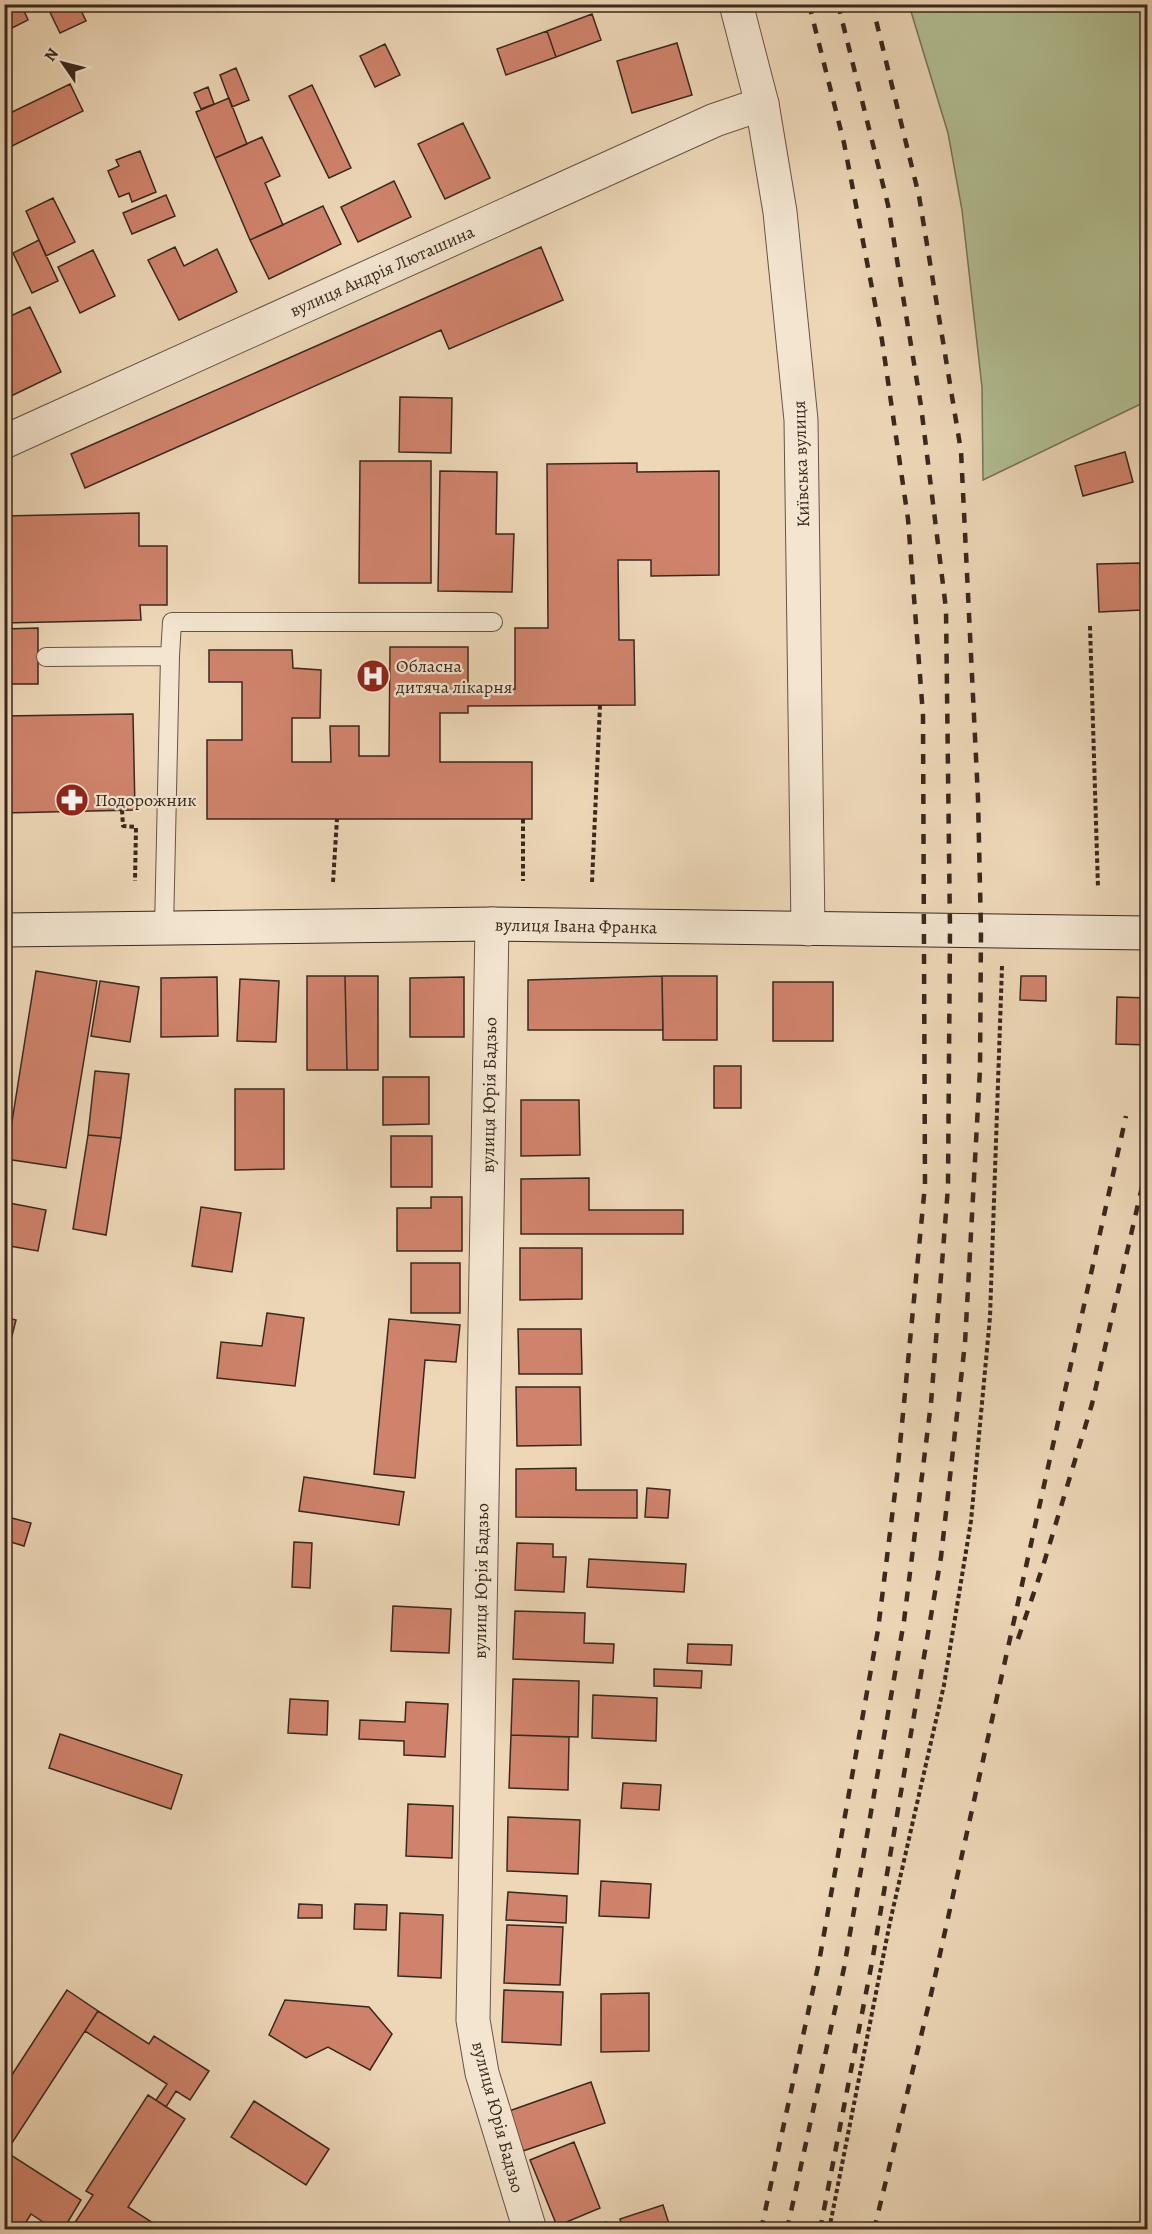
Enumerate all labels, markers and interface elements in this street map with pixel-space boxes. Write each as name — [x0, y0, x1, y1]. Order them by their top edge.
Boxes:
north arrow — [33, 33, 93, 93]
text: N — [39, 44, 64, 66]
street label: вулиця Андрія Люташина — [286, 219, 479, 323]
street label: Київська вулиця — [787, 400, 815, 528]
place label: Обласна дитяча лікарня — [395, 654, 513, 699]
hospital icon: Обласна дитяча лікарня — [355, 658, 391, 694]
pharmacy icon: Подорожник — [54, 782, 90, 818]
place label: Подорожник — [95, 788, 197, 812]
street label: вулиця Івана Франка — [495, 913, 658, 939]
street label: вулиця Юрія Бадзьо — [476, 1017, 502, 1173]
street label: вулиця Юрія Бадзьо — [468, 1503, 494, 1659]
street label: вулиця Юрія Бадзьо — [466, 2039, 530, 2195]

